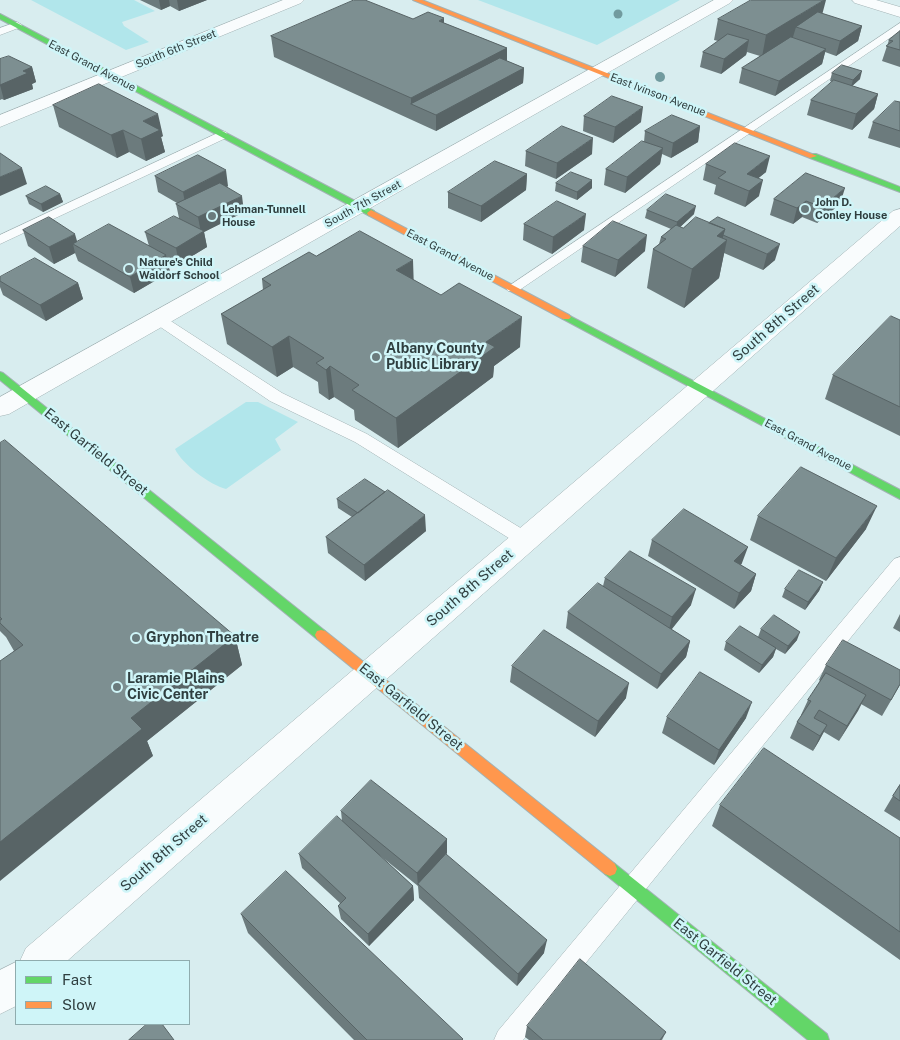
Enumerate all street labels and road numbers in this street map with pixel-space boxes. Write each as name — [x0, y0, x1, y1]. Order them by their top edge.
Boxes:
street label: South 6th Street — [134, 27, 218, 71]
street label: East Grand Avenue — [46, 37, 138, 95]
street label: East Ivinson Avenue — [608, 71, 708, 119]
street label: South 7th Street — [323, 178, 403, 230]
street label: East Grand Avenue — [404, 226, 496, 284]
street label: South 8th Street — [729, 281, 823, 365]
street label: East Garfield Street — [41, 405, 151, 499]
street label: East Grand Avenue — [762, 416, 854, 474]
street label: South 8th Street — [423, 546, 517, 630]
street label: East Garfield Street — [356, 660, 466, 754]
street label: South 8th Street — [117, 811, 211, 895]
street label: East Garfield Street — [670, 915, 780, 1009]

